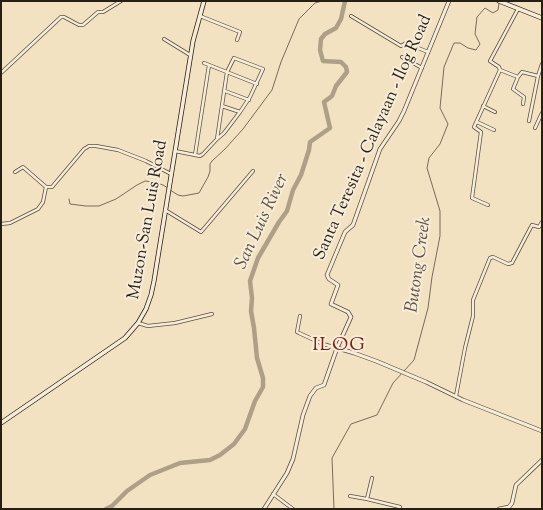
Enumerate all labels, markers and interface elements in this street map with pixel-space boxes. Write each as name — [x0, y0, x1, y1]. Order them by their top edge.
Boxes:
street label: Santa Teresita - Calayaan - Ilog Road — [311, 12, 437, 264]
street label: Muzon-San Luis Road — [125, 139, 173, 301]
water label: San Luis River — [232, 171, 294, 273]
water label: Butong Creek — [403, 216, 437, 314]
district label: ILOG — [312, 336, 366, 358]

